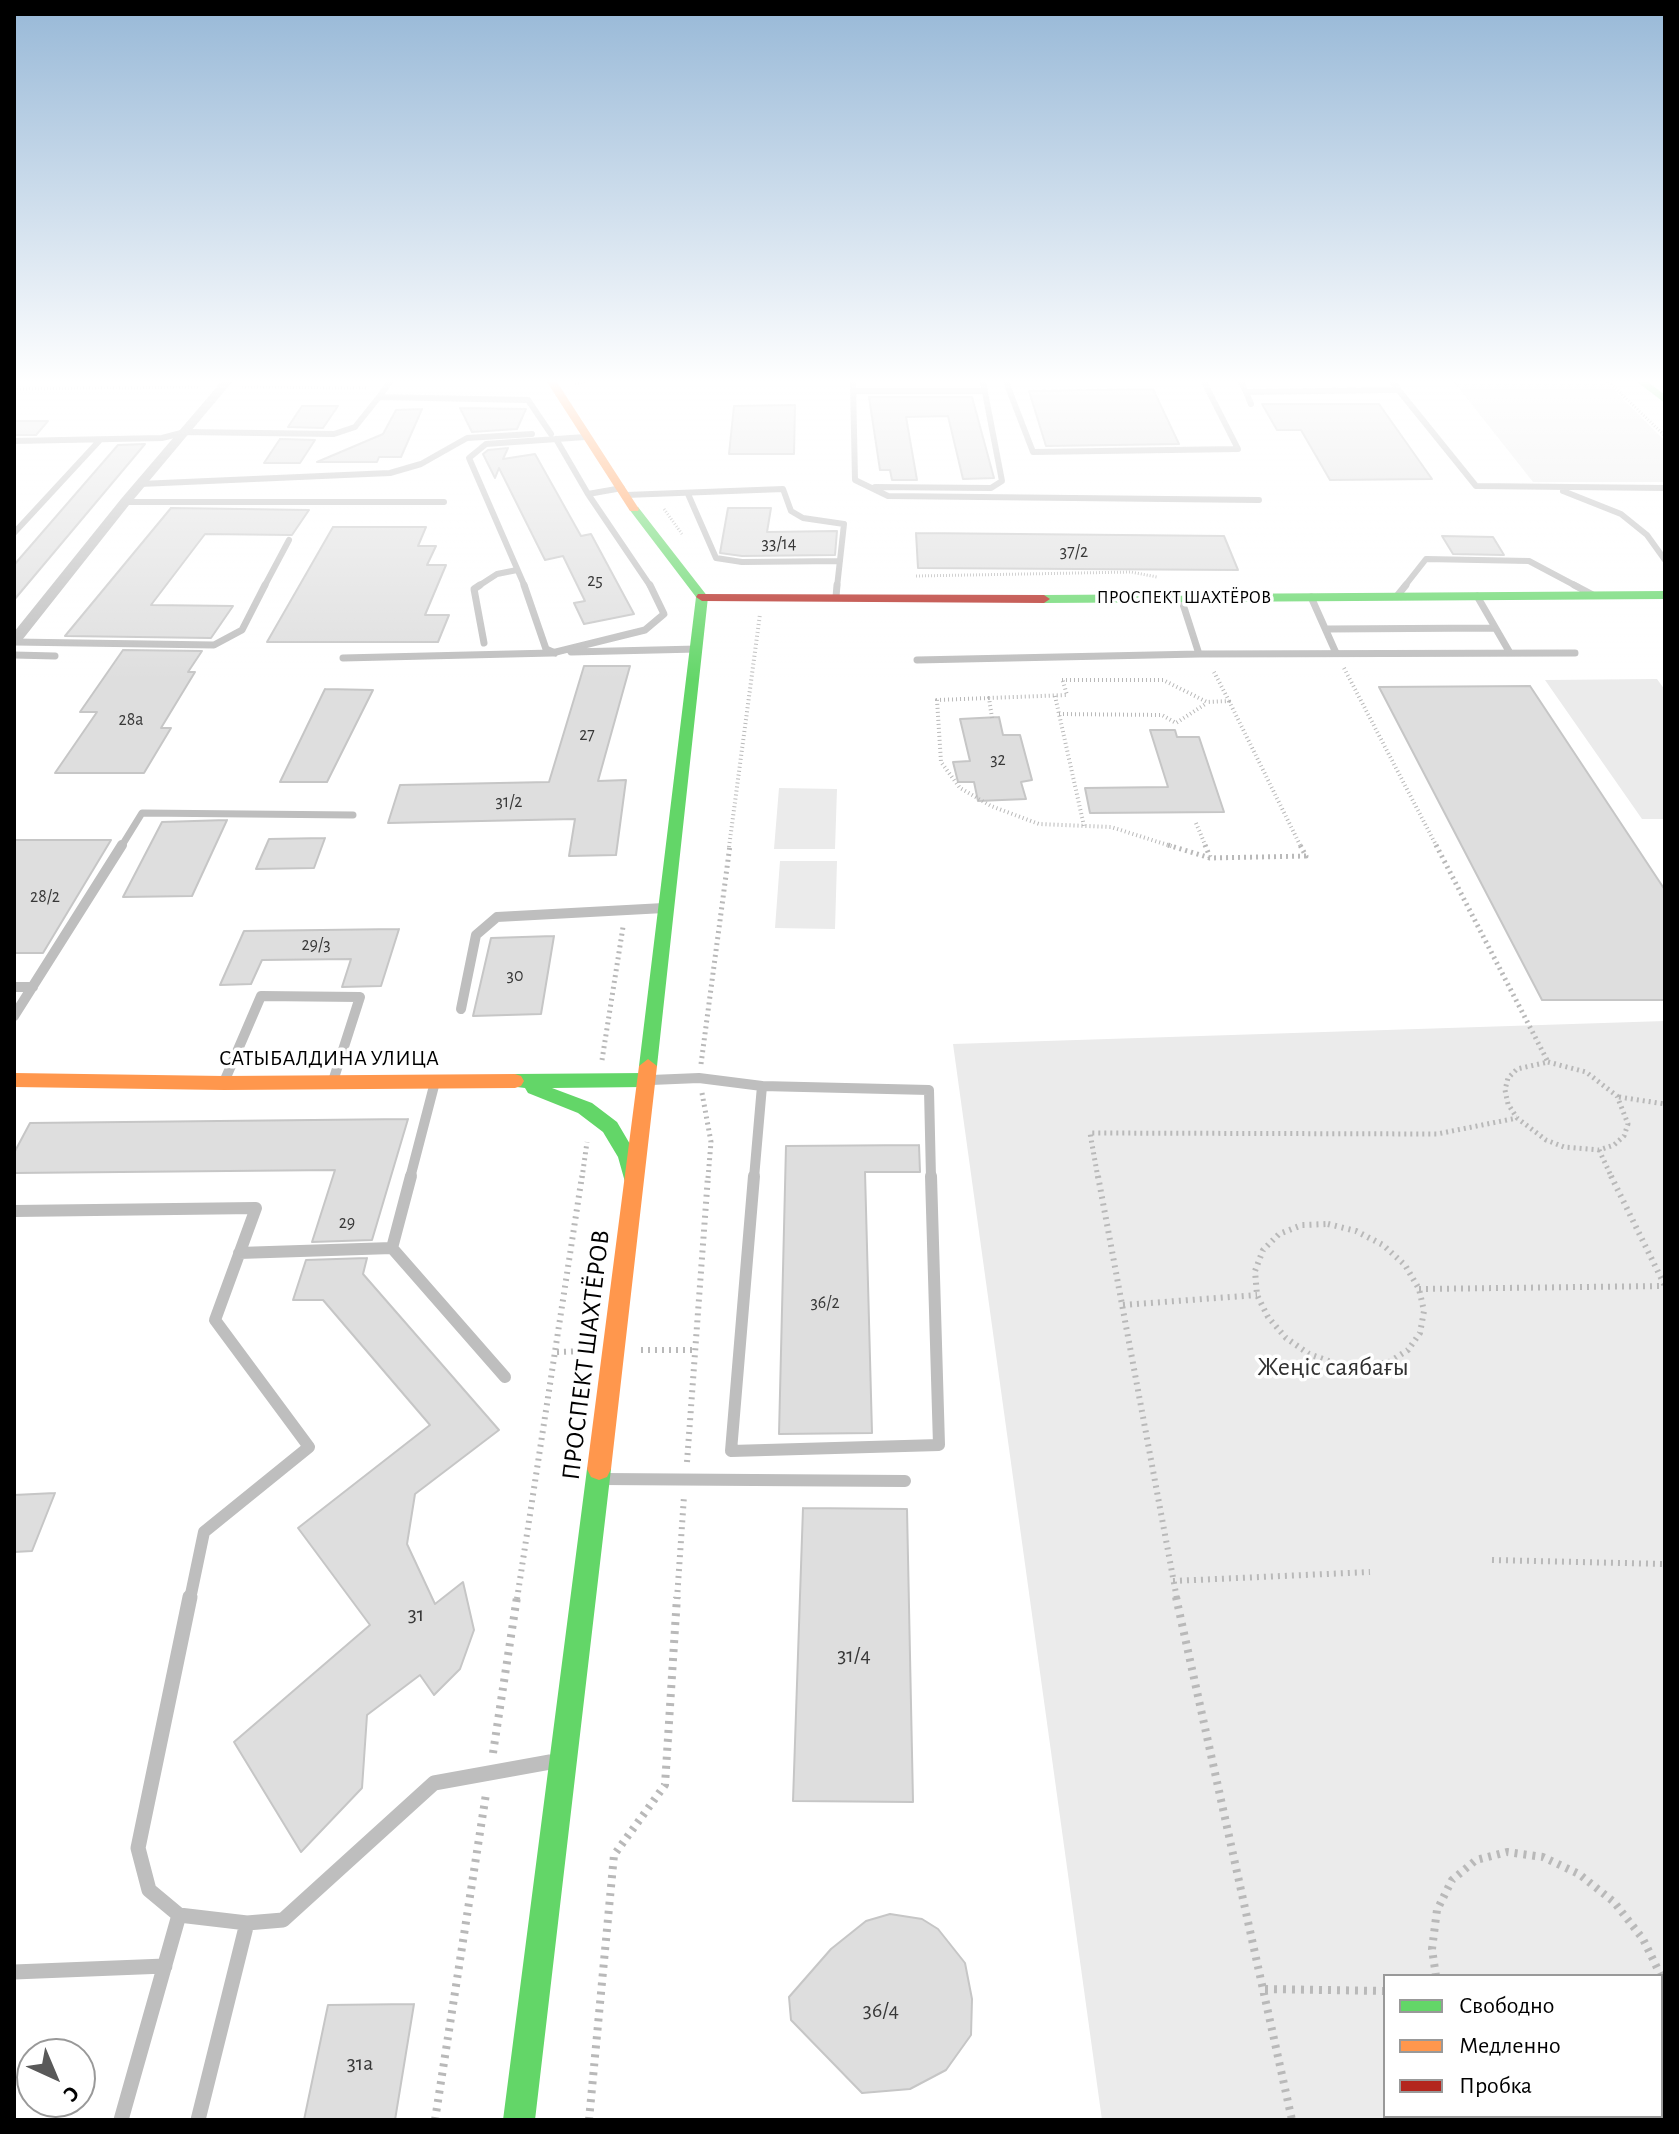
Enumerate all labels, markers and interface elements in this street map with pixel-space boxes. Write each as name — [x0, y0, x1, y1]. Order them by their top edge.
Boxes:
house number: 33/14 — [762, 533, 796, 555]
house number: 37/2 — [1060, 541, 1088, 563]
house number: 25 — [587, 570, 603, 592]
street label: ПРОСПЕКТ ШАХТЁРОВ — [1097, 587, 1271, 609]
house number: 28а — [119, 709, 143, 731]
house number: 27 — [579, 724, 595, 746]
house number: 32 — [990, 749, 1006, 771]
house number: 31/2 — [496, 791, 522, 813]
house number: 28/2 — [30, 886, 60, 908]
house number: 29/3 — [301, 934, 331, 956]
house number: 30 — [507, 965, 523, 987]
street label: САТЫБАЛДИНА УЛИЦА — [219, 1045, 439, 1071]
house number: 29 — [339, 1212, 355, 1234]
street label: ПРОСПЕКТ ШАХТЁРОВ — [555, 1228, 617, 1482]
house number: 36/2 — [810, 1292, 840, 1314]
park label: Жеңіс саябағы — [1257, 1351, 1409, 1383]
house number: 31 — [408, 1601, 424, 1627]
house number: 31/4 — [837, 1642, 871, 1668]
legend — [1383, 1974, 1663, 2118]
text: Свободно — [1459, 1994, 1554, 2018]
house number: 36/4 — [863, 1997, 899, 2023]
text: Медленно — [1459, 2034, 1561, 2058]
north arrow — [16, 2038, 96, 2118]
house number: 31а — [347, 2050, 373, 2076]
text: Пробка — [1459, 2074, 1532, 2098]
text: С — [59, 2082, 83, 2106]

